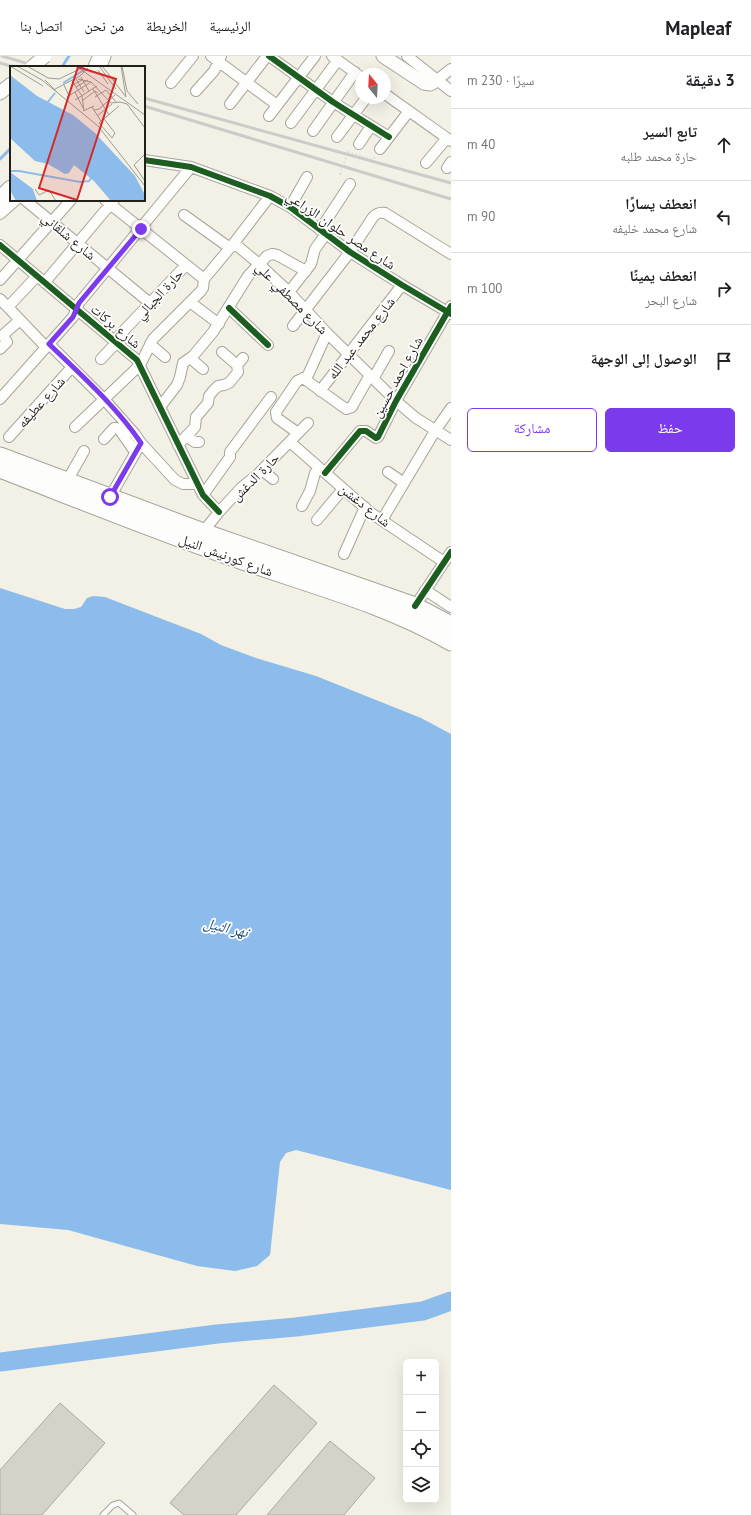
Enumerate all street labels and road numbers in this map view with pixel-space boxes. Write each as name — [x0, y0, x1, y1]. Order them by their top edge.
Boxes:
street label: شارع مصر حلوان الزراعي — [281, 187, 399, 276]
street label: شارع شلقاني — [37, 208, 100, 266]
street label: شارع مصطفي علي — [250, 258, 332, 340]
street label: حارة الجبالي — [131, 265, 189, 325]
street label: شارع محمد عبد الله — [323, 293, 400, 383]
street label: شارع بركات — [87, 300, 145, 353]
street label: شارع احمد حسين — [367, 333, 428, 421]
street label: شارع عطيفه — [13, 373, 70, 432]
street label: حارة الدغش — [227, 449, 283, 505]
street label: شارع دغشن — [335, 479, 394, 532]
street label: شارع كورنيش النيل — [176, 530, 275, 581]

